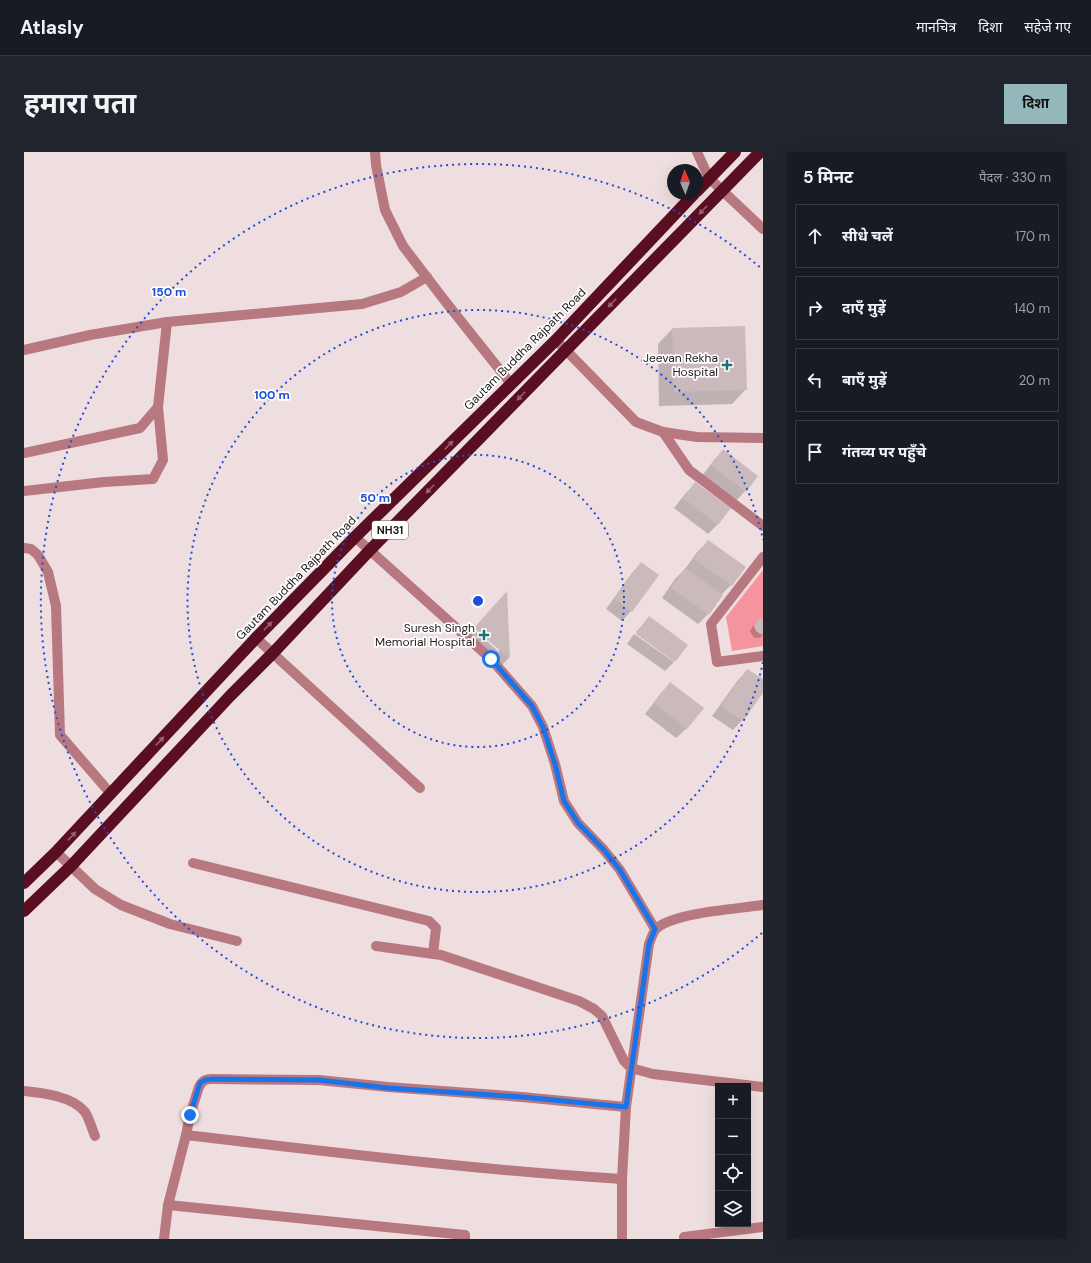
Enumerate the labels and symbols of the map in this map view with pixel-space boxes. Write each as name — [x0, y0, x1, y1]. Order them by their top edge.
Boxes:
north arrow — [667, 164, 703, 200]
one-way arrow — [698, 205, 708, 215]
text: 150 m — [152, 284, 186, 300]
street label: Gautam Buddha Rajpath Road — [461, 285, 589, 413]
one-way arrow — [607, 298, 617, 308]
place label: Jeevan Rekha Hospital — [643, 350, 718, 380]
marker: Jeevan Rekha Hospital — [721, 359, 733, 371]
text: 100 m — [254, 387, 290, 403]
one-way arrow — [516, 391, 526, 401]
one-way arrow — [444, 440, 454, 450]
one-way arrow — [425, 484, 435, 494]
text: 50 m — [360, 490, 390, 506]
street label: Gautam Buddha Rajpath Road — [232, 513, 360, 643]
road number: NH31 — [372, 521, 408, 539]
centre of rings — [471, 594, 485, 608]
place label: Suresh Singh Memorial Hospital — [375, 620, 475, 650]
one-way arrow — [263, 621, 273, 631]
marker: Suresh Singh Memorial Hospital — [478, 629, 490, 641]
route start — [482, 650, 500, 668]
one-way arrow — [156, 736, 165, 746]
one-way arrow — [67, 831, 76, 841]
route end — [181, 1106, 199, 1124]

